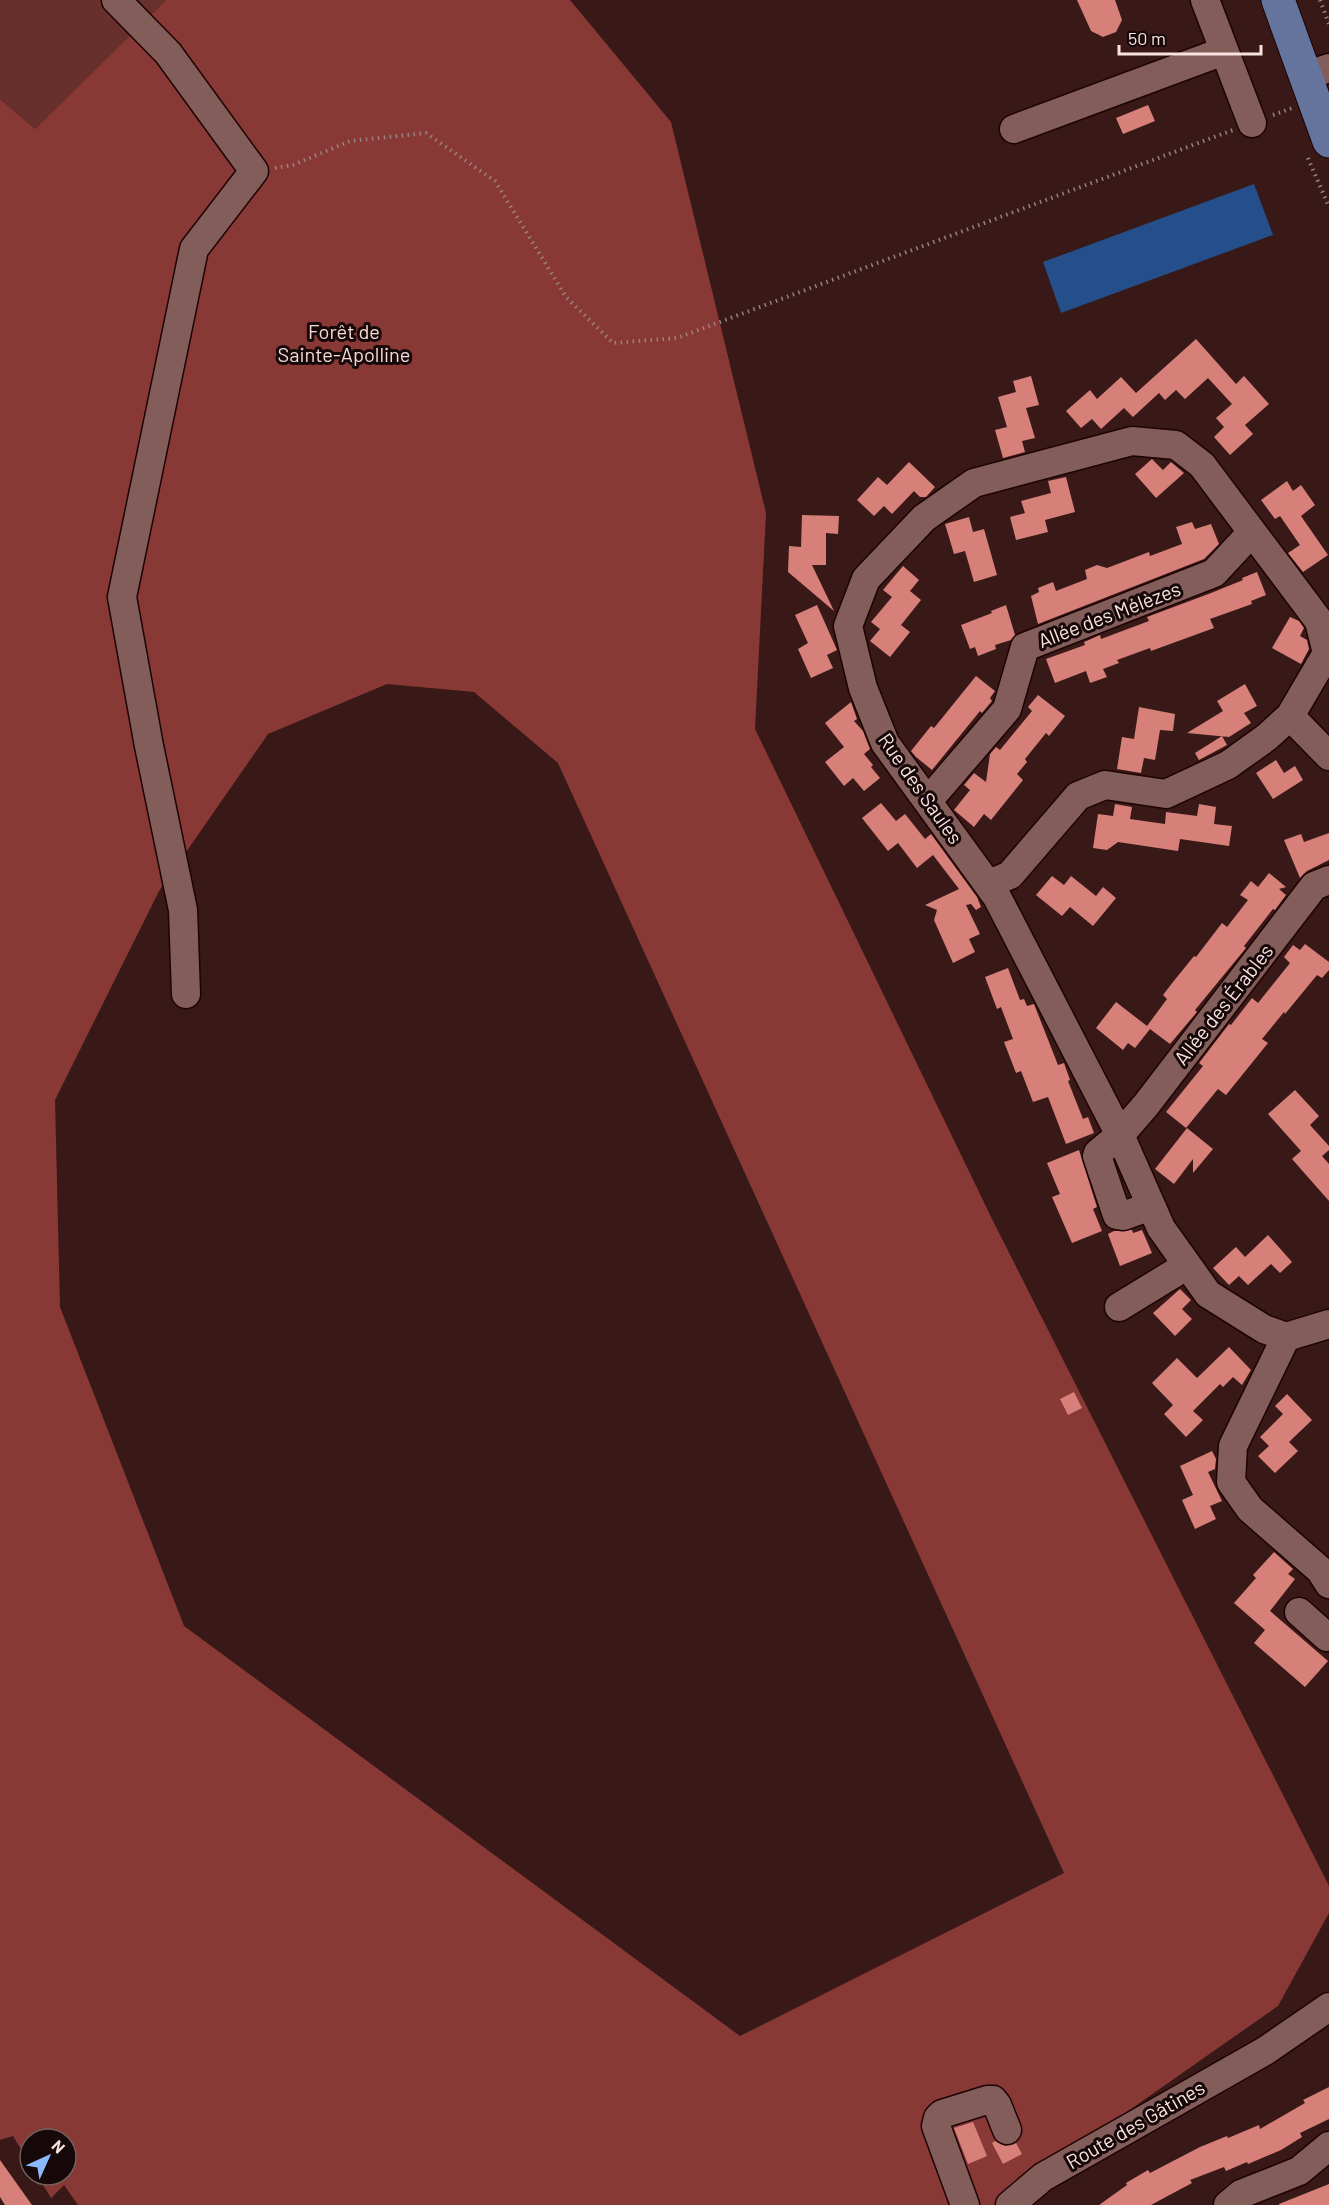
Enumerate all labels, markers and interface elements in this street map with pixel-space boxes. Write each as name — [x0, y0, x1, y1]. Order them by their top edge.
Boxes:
scale bar — [1119, 18, 1262, 56]
text: 50 m — [1128, 27, 1166, 49]
park label: Forêt de Sainte-Apolline — [278, 319, 410, 366]
street label: Allée des Mélèzes — [1034, 576, 1184, 652]
street label: Rue des Saules — [874, 728, 968, 848]
street label: Allée des Érables — [1168, 939, 1278, 1069]
street label: Route des Gâtines — [1061, 2075, 1209, 2173]
north arrow — [18, 2127, 78, 2187]
text: N — [48, 2136, 69, 2157]

